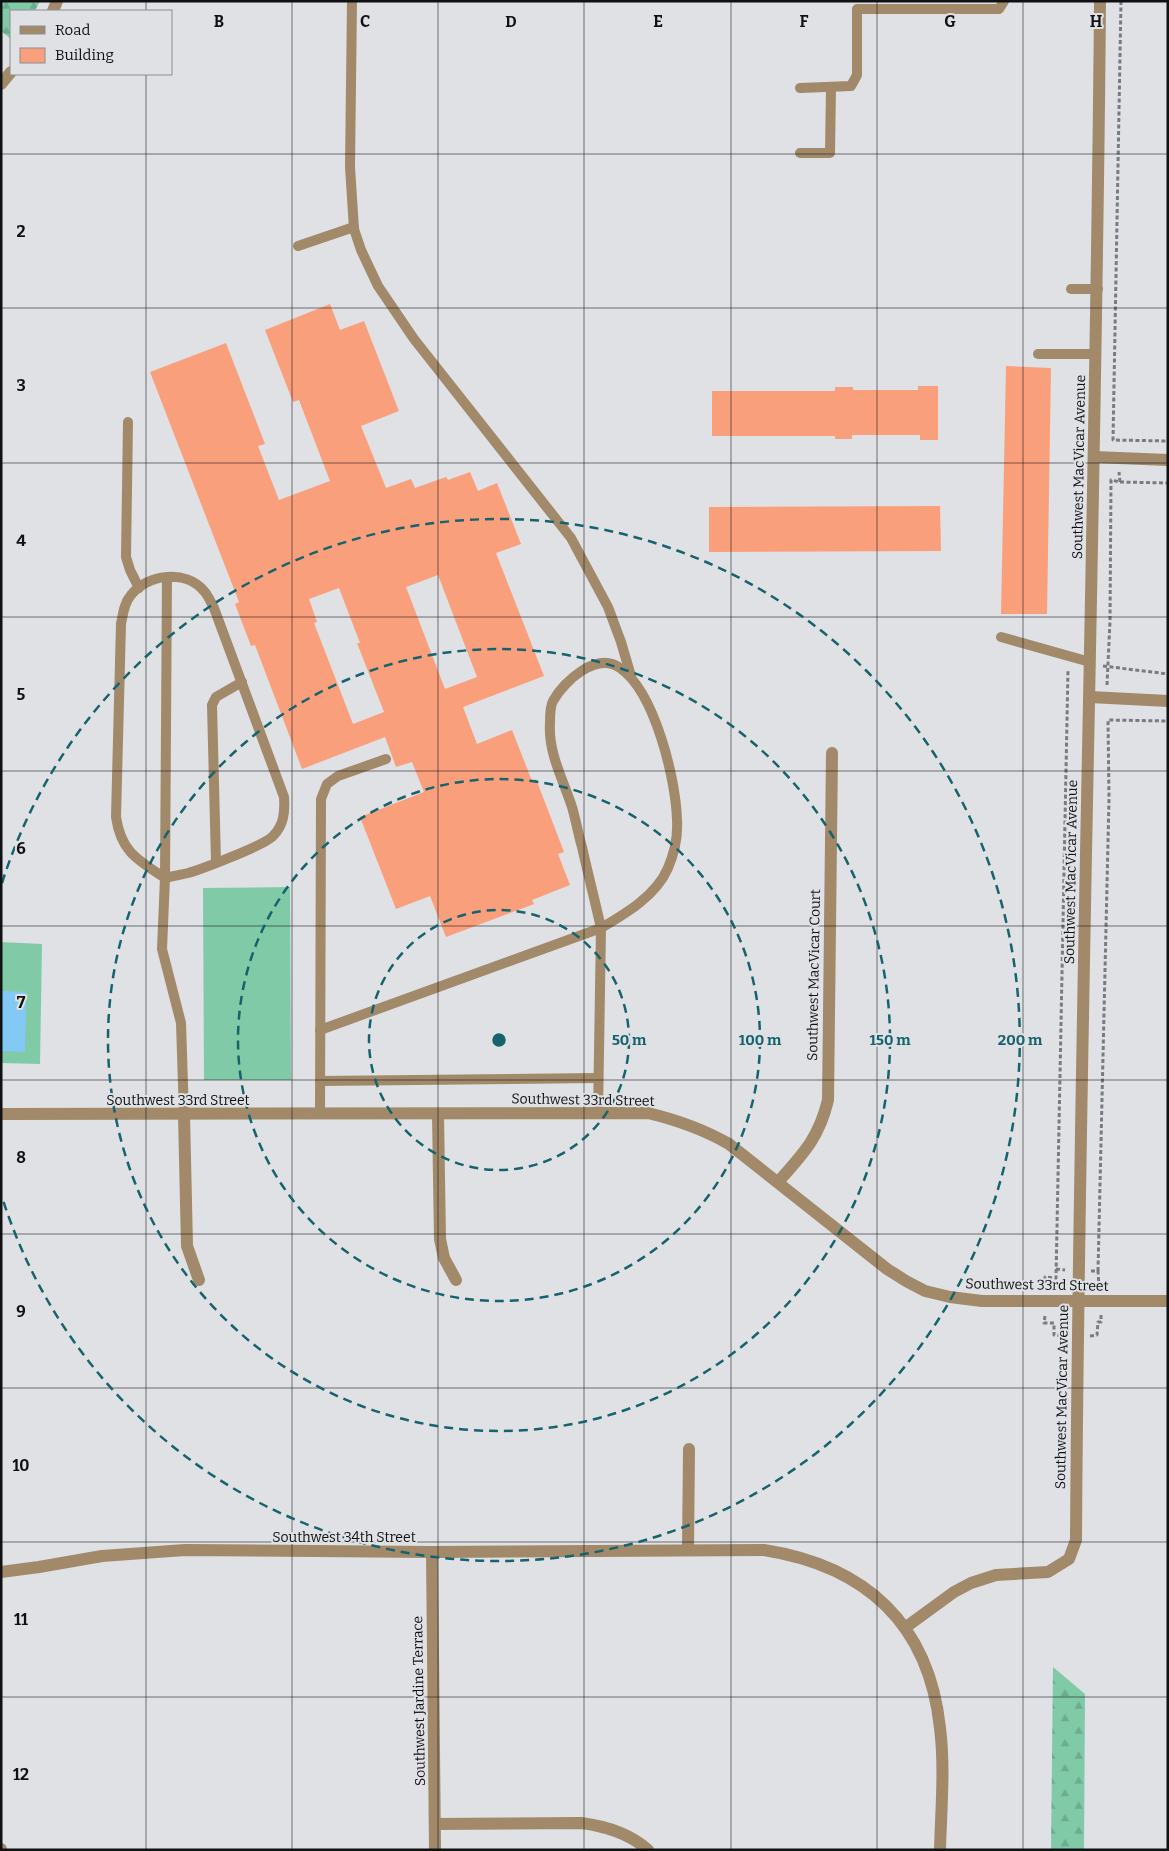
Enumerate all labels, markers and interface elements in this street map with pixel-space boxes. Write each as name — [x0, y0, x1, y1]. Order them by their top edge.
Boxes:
legend — [10, 10, 172, 75]
text: B — [214, 12, 224, 31]
text: C — [360, 12, 370, 31]
text: D — [505, 12, 517, 31]
text: E — [653, 12, 663, 31]
text: F — [800, 12, 809, 31]
text: G — [944, 12, 956, 31]
text: H — [1090, 12, 1103, 31]
text: Road — [55, 21, 90, 39]
text: Building — [55, 46, 114, 64]
text: 2 — [16, 222, 26, 241]
street label: Southwest MacVicar Avenue — [1069, 375, 1089, 559]
text: 3 — [16, 376, 26, 395]
text: 4 — [16, 531, 26, 550]
text: 5 — [17, 685, 26, 704]
street label: Southwest MacVicar Avenue — [1061, 780, 1081, 964]
text: 6 — [16, 839, 26, 858]
street label: Southwest MacVicar Court — [804, 889, 824, 1061]
text: 7 — [17, 993, 26, 1012]
centre of rings — [490, 1031, 508, 1049]
text: 50 m — [612, 1031, 647, 1049]
text: 100 m — [739, 1031, 782, 1049]
text: 150 m — [869, 1031, 911, 1049]
text: 200 m — [998, 1031, 1043, 1049]
street label: Southwest 33rd Street — [511, 1090, 655, 1110]
street label: Southwest 33rd Street — [106, 1092, 250, 1109]
text: 8 — [16, 1148, 26, 1167]
street label: Southwest 33rd Street — [965, 1275, 1109, 1295]
text: 9 — [16, 1302, 26, 1321]
street label: Southwest MacVicar Avenue — [1052, 1305, 1072, 1489]
text: 10 — [12, 1456, 30, 1475]
street label: Southwest 34th Street — [272, 1529, 416, 1546]
text: 11 — [14, 1610, 28, 1629]
street label: Southwest Jardine Terrace — [409, 1616, 429, 1786]
text: 12 — [13, 1765, 29, 1784]

